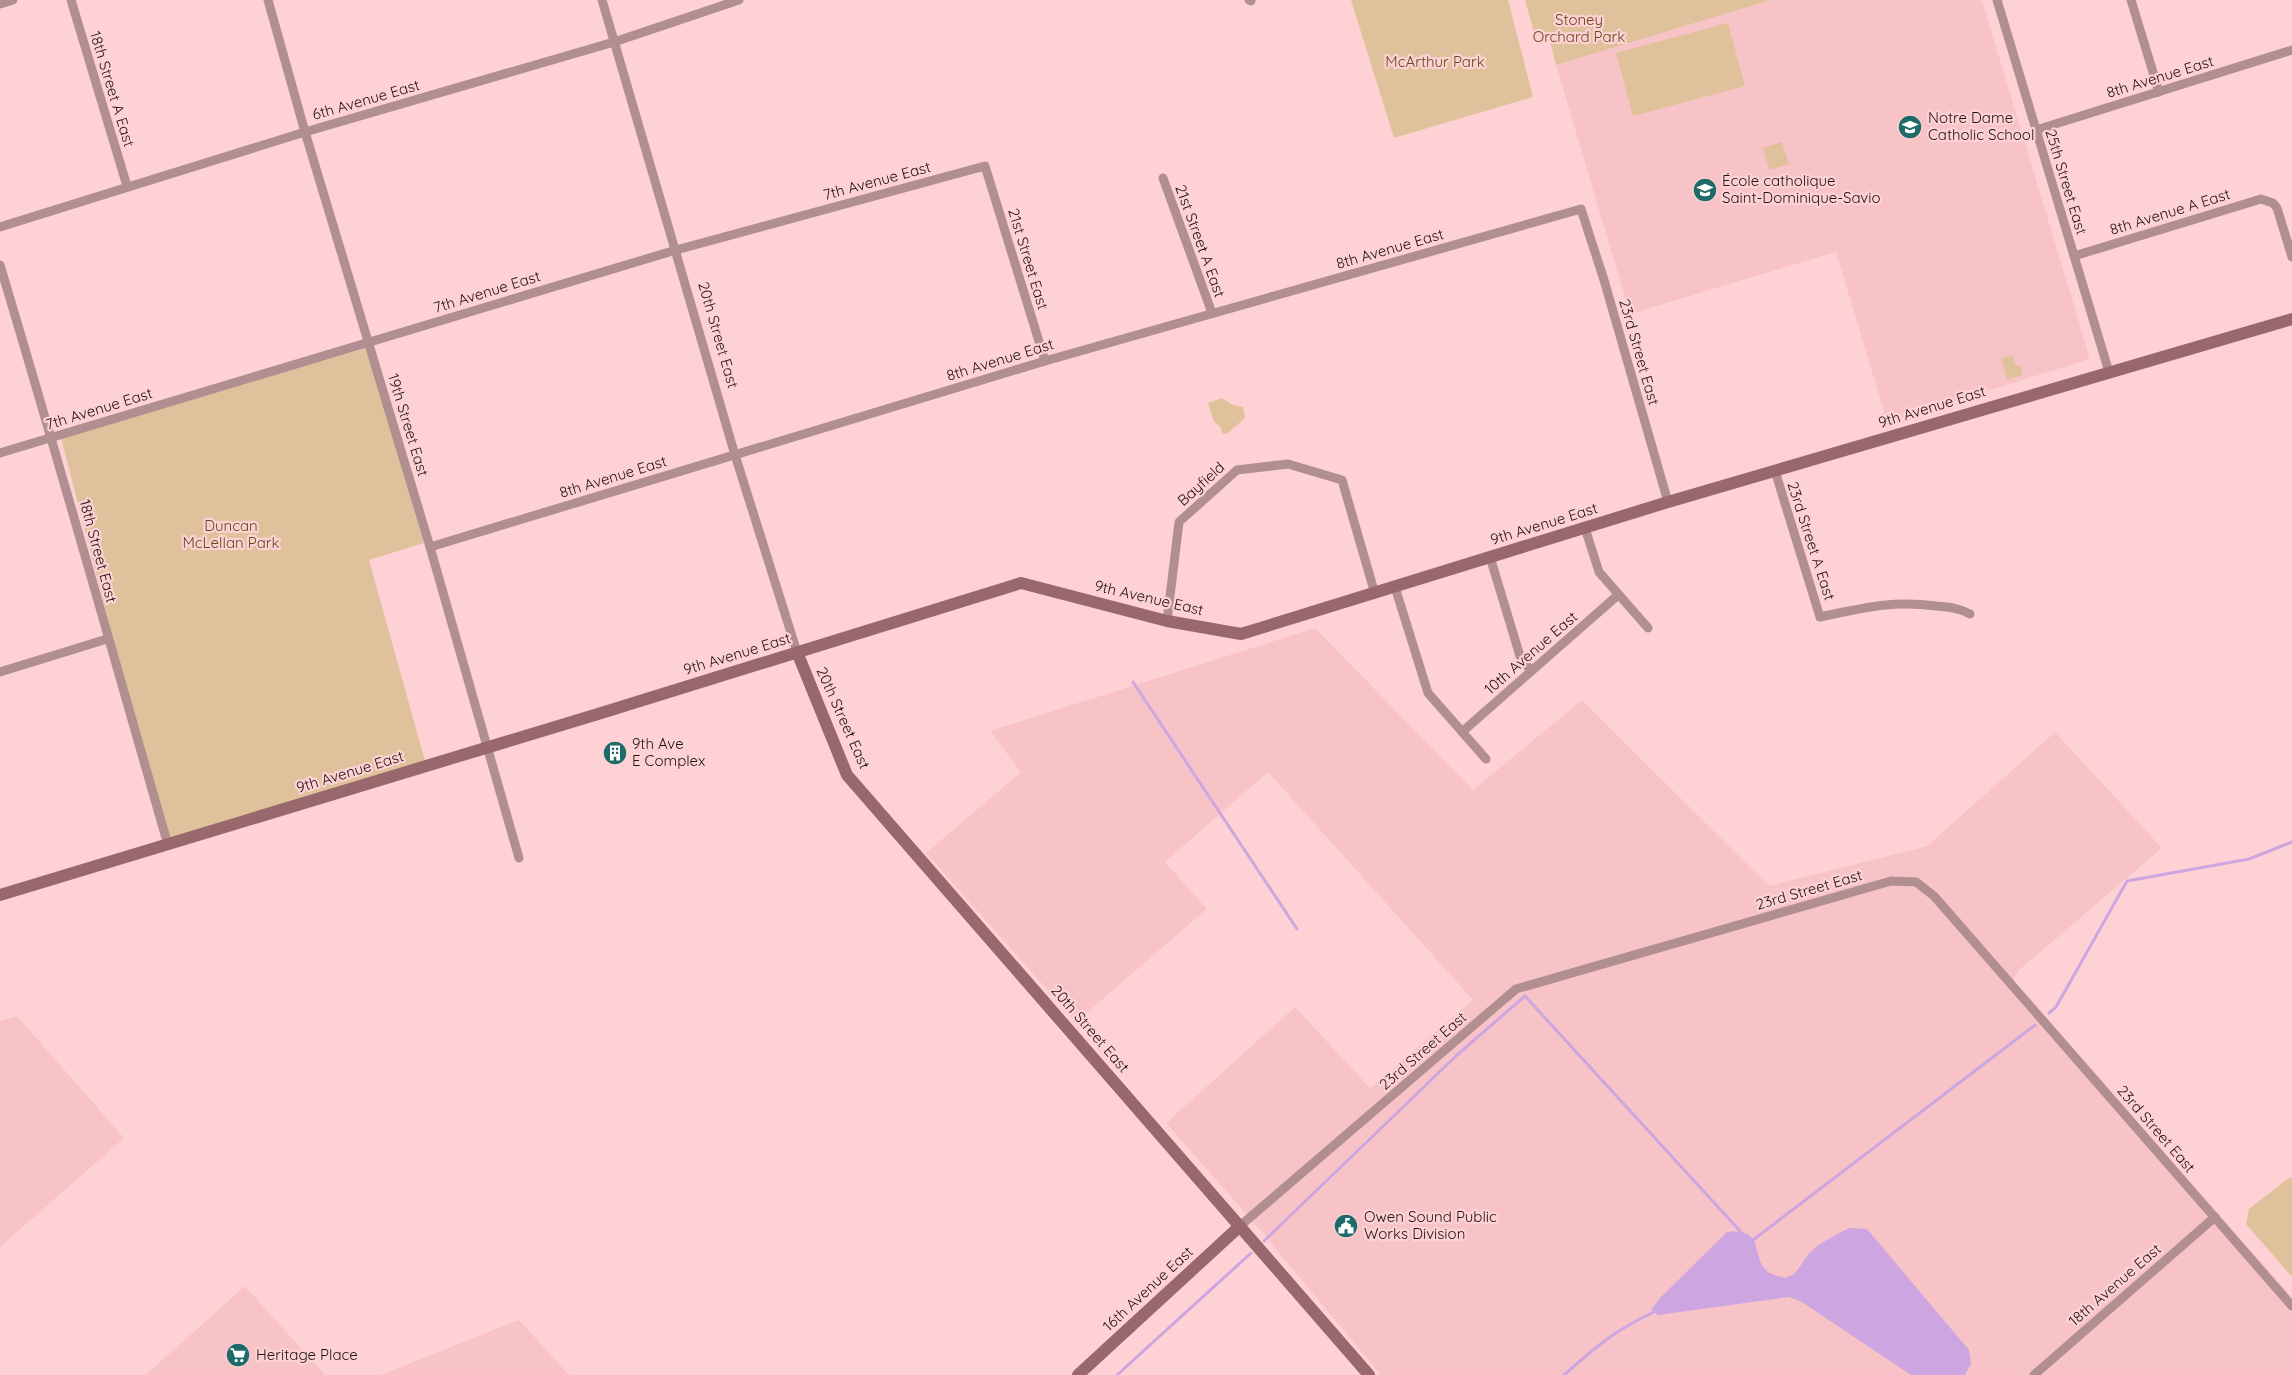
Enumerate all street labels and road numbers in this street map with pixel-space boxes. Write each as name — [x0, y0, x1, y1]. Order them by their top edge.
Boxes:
street label: 18th Street A East — [86, 29, 139, 149]
street label: 8th Avenue East — [2104, 51, 2216, 102]
street label: 6th Avenue East — [310, 75, 422, 124]
street label: 25th Street East — [2041, 127, 2091, 237]
street label: 7th Avenue East — [821, 157, 933, 204]
street label: 21st Street A East — [1171, 182, 1230, 300]
street label: 8th Avenue A East — [2107, 184, 2232, 239]
street label: 21st Street East — [1004, 206, 1053, 312]
street label: 8th Avenue East — [1334, 224, 1446, 273]
street label: 7th Avenue East — [431, 266, 542, 317]
street label: 20th Street East — [694, 279, 743, 390]
street label: 23rd Street East — [1615, 297, 1664, 407]
street label: 8th Avenue East — [944, 334, 1056, 385]
street label: 19th Street East — [384, 371, 433, 479]
street label: 9th Avenue East — [1876, 381, 1988, 432]
street label: 7th Avenue East — [43, 383, 154, 434]
street label: 8th Avenue East — [557, 451, 669, 502]
street label: Bayfield — [1173, 458, 1228, 510]
street label: 23rd Street A East — [1783, 479, 1840, 602]
street label: 18th Street East — [76, 497, 121, 605]
street label: 9th Avenue East — [1488, 498, 1600, 549]
street label: 9th Avenue East — [1093, 576, 1205, 619]
street label: 10th Avenue East — [1480, 607, 1581, 698]
street label: 9th Avenue East — [681, 628, 793, 679]
street label: 20th Street East — [812, 664, 874, 772]
street label: 9th Avenue East — [294, 746, 406, 797]
street label: 23rd Street East — [1754, 865, 1864, 914]
street label: 20th Street East — [1047, 981, 1134, 1076]
street label: 23rd Street East — [1375, 1007, 1470, 1094]
street label: 23rd Street East — [2113, 1081, 2200, 1176]
street label: 18th Avenue East — [2064, 1239, 2165, 1330]
street label: 16th Avenue East — [1099, 1242, 1197, 1335]

